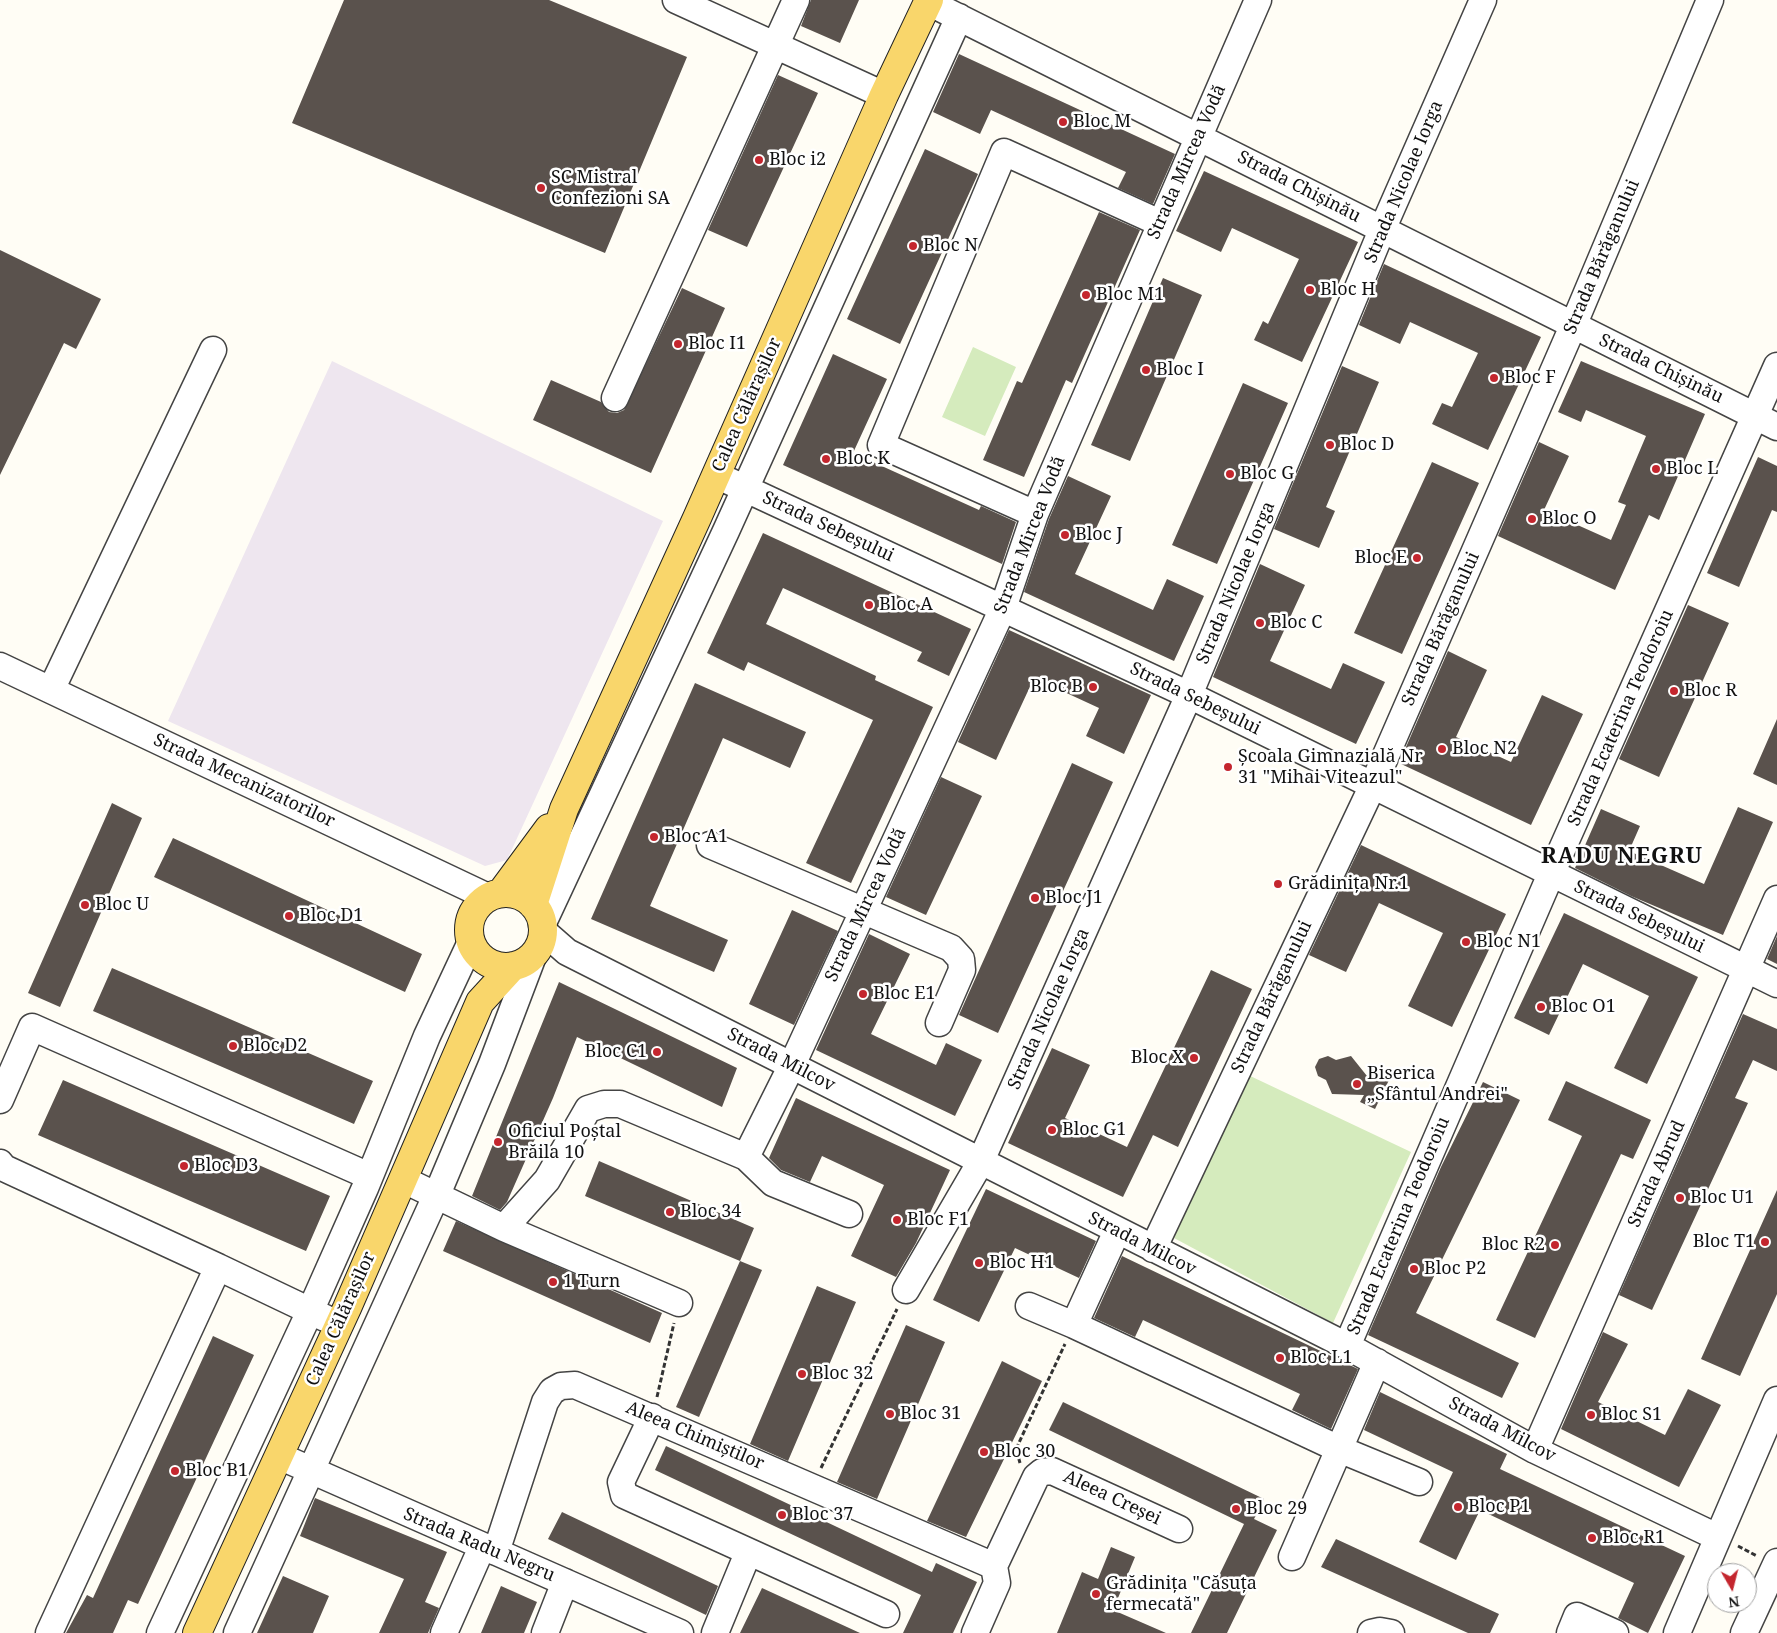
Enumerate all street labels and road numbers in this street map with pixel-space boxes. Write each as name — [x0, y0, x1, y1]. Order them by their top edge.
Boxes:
street label: Strada Mircea Vodă — [1143, 81, 1231, 243]
street label: Strada Nicolae Iorga — [1360, 98, 1448, 266]
street label: Strada Chișinău — [1234, 147, 1364, 227]
street label: Strada Bărăganului — [1560, 176, 1644, 338]
street label: Strada Chișinău — [1595, 330, 1727, 408]
street label: Calea Călărașilor — [708, 335, 786, 475]
street label: Strada Mircea Vodă — [990, 453, 1070, 617]
street label: Strada Sebeșului — [759, 487, 897, 567]
street label: Strada Nicolae Iorga — [1192, 499, 1280, 667]
street label: Strada Bărăganului — [1397, 549, 1485, 709]
street label: Strada Ecaterina Teodoroiu — [1563, 606, 1679, 830]
street label: Strada Sebeșului — [1126, 658, 1264, 740]
street label: Strada Mecanizatorilor — [150, 729, 338, 833]
street label: Strada Mircea Vodă — [821, 825, 911, 985]
street label: Strada Sebeșului — [1570, 876, 1708, 958]
street label: Strada Bărăganului — [1227, 917, 1317, 1077]
street label: Strada Nicolae Iorga — [1004, 925, 1094, 1093]
street label: Strada Milcov — [723, 1024, 839, 1096]
street label: Strada Ecaterina Teodoroiu — [1343, 1114, 1455, 1338]
street label: Strada Abrud — [1624, 1117, 1690, 1231]
street label: Strada Milcov — [1084, 1208, 1200, 1280]
street label: Calea Călărașilor — [302, 1249, 380, 1389]
street label: Strada Milcov — [1445, 1393, 1559, 1467]
street label: Aleea Chimiștilor — [623, 1397, 767, 1475]
street label: Aleea Creșei — [1060, 1466, 1164, 1530]
street label: Strada Radu Negru — [400, 1503, 558, 1587]

